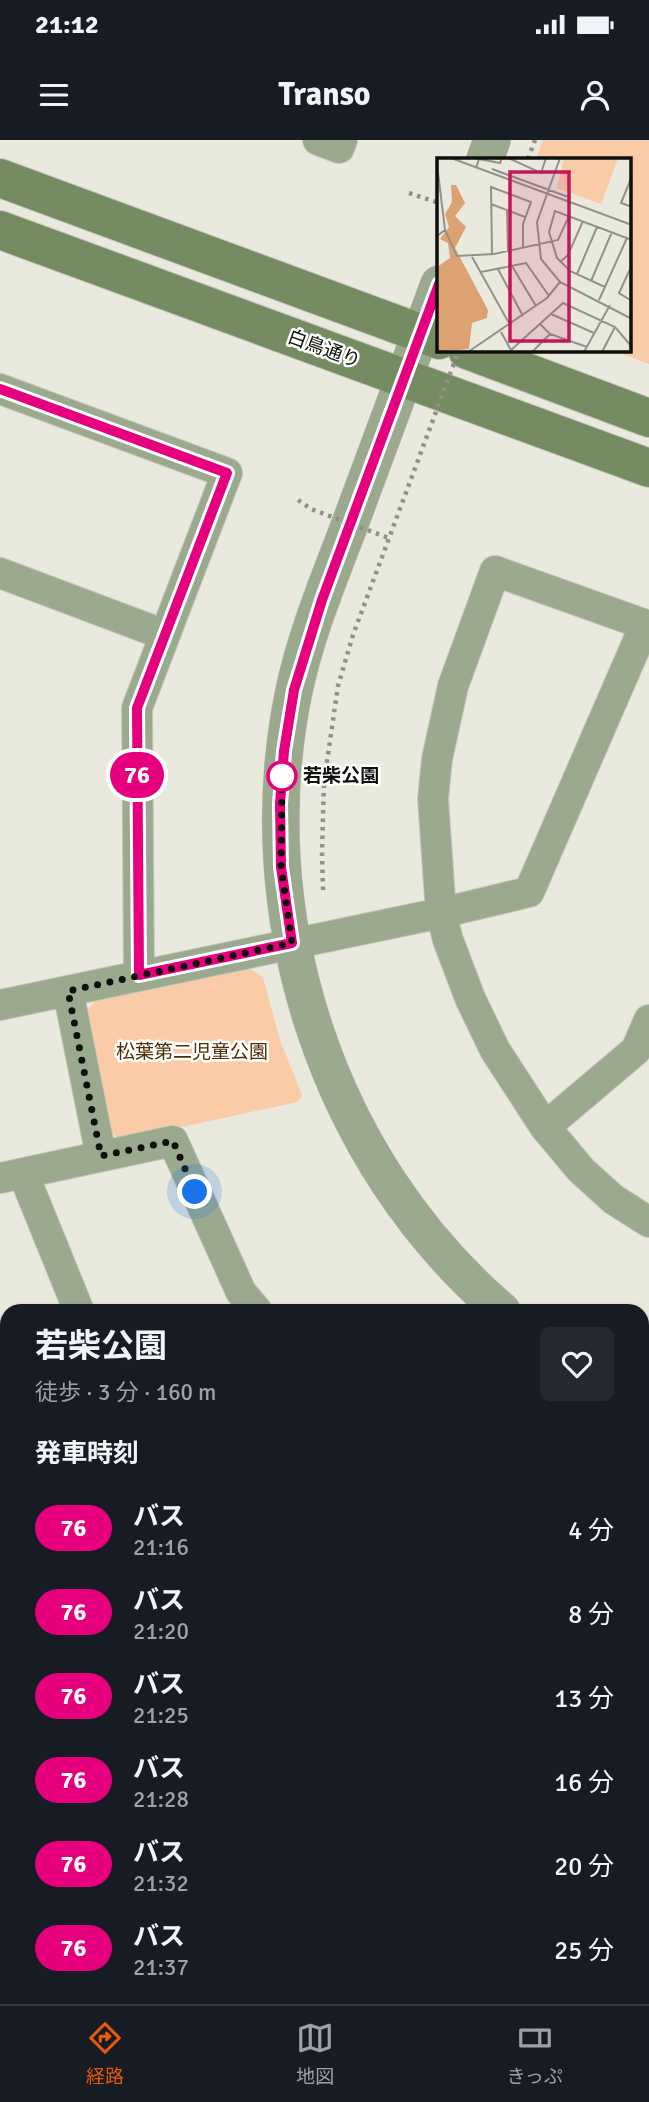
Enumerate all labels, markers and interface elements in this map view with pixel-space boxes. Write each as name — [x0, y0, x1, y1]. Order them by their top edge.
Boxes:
text: 21:12 — [35, 9, 99, 41]
text: Transo — [278, 75, 371, 114]
icon: menu — [35, 76, 73, 114]
icon: person — [576, 76, 614, 114]
inset map — [437, 158, 632, 352]
street label: 白鳥通り — [284, 325, 364, 373]
line badge: 76 — [106, 752, 168, 798]
text: 76 — [124, 760, 150, 790]
marker: 若柴公園 — [267, 761, 297, 791]
place label: 若柴公園 — [303, 764, 379, 788]
park label: 松葉第二児童公園 — [116, 1040, 268, 1064]
your location — [177, 1174, 212, 1209]
text: 若柴公園 — [35, 1326, 167, 1367]
button: heart — [540, 1327, 614, 1401]
text: 徒歩 · 3 分 · 160 m — [35, 1378, 216, 1407]
text: 発車時刻 — [35, 1438, 139, 1470]
text: バス — [133, 1501, 185, 1533]
text: 76 — [61, 1513, 86, 1543]
text: 4 分 — [568, 1515, 614, 1547]
text: 21:16 — [133, 1533, 189, 1562]
text: バス — [133, 1585, 185, 1617]
text: 76 — [61, 1597, 86, 1627]
text: 8 分 — [568, 1599, 614, 1631]
text: 21:20 — [133, 1617, 189, 1646]
text: バス — [133, 1669, 185, 1701]
text: 76 — [61, 1681, 86, 1711]
text: 13 分 — [554, 1683, 614, 1715]
text: 21:25 — [133, 1701, 189, 1730]
text: バス — [133, 1753, 185, 1785]
text: 76 — [61, 1765, 86, 1795]
text: 16 分 — [554, 1767, 614, 1799]
text: 21:28 — [133, 1785, 189, 1814]
text: バス — [133, 1837, 185, 1869]
text: 76 — [61, 1849, 86, 1879]
text: 20 分 — [554, 1851, 614, 1883]
text: 21:32 — [133, 1869, 189, 1898]
text: バス — [133, 1921, 185, 1953]
text: 76 — [61, 1933, 86, 1963]
text: 25 分 — [554, 1935, 614, 1967]
text: 21:37 — [133, 1953, 189, 1982]
tab: 経路 — [86, 2019, 124, 2089]
tab: 地図 — [296, 2019, 334, 2089]
tab: きっぷ — [507, 2019, 563, 2089]

